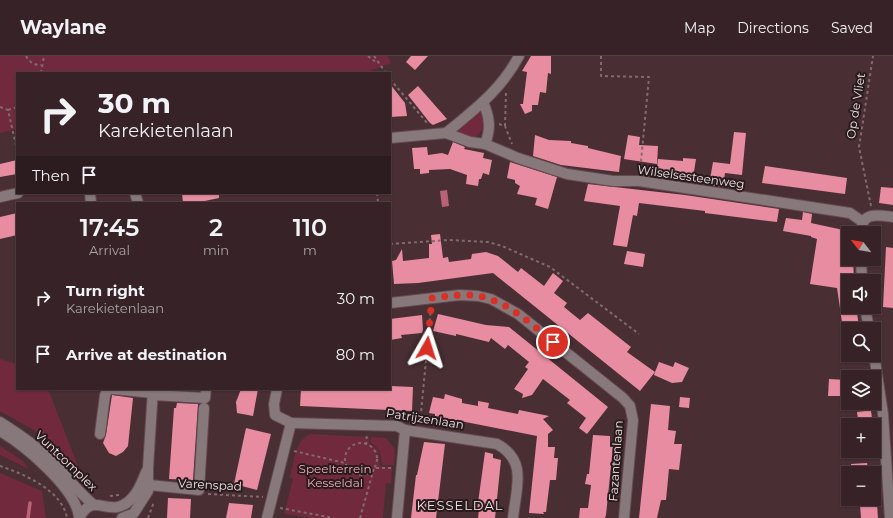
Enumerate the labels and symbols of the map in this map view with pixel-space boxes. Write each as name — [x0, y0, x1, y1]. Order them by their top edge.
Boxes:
street label: Op de Vliet — [843, 72, 868, 140]
street label: Wilselsesteenweg — [637, 162, 746, 191]
north arrow — [841, 226, 881, 266]
pin — [536, 325, 570, 359]
position arrow — [406, 327, 448, 369]
street label: Patrijzenlaan — [385, 405, 465, 432]
street label: Fazantenlaan — [605, 420, 626, 502]
street label: Vuntcomplex — [32, 427, 101, 494]
park label: Speelterrein Kesseldal — [299, 461, 372, 490]
street label: Varenspad — [178, 475, 242, 494]
district label: KESSELDAL — [417, 497, 503, 513]

